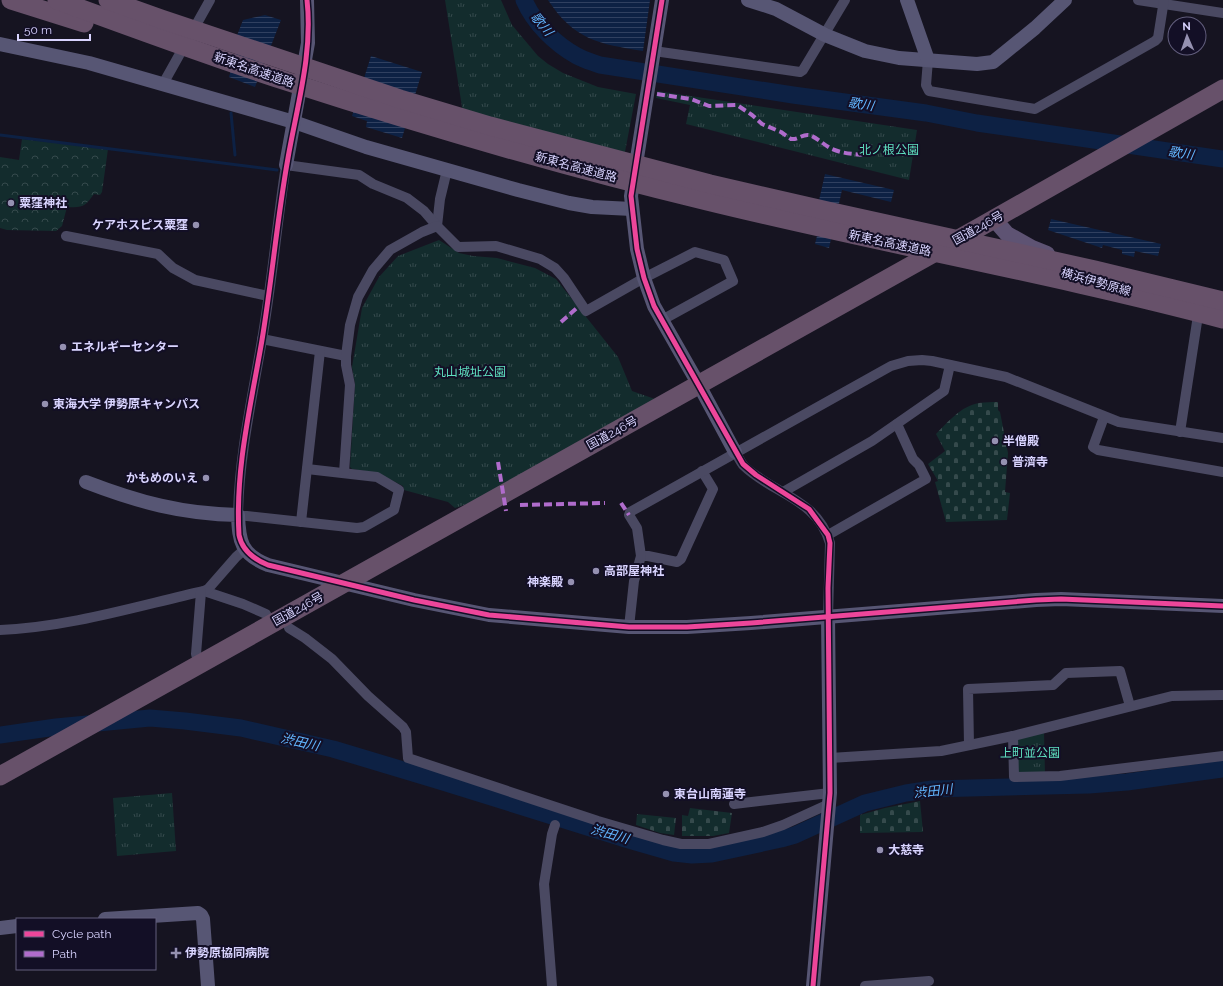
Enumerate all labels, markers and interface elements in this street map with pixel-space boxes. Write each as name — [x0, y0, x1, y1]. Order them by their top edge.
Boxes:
water label: 歌川 — [528, 9, 557, 40]
scale bar — [18, 16, 90, 42]
north arrow — [1167, 16, 1207, 56]
text: N — [1182, 20, 1191, 33]
text: 50 m — [24, 23, 52, 37]
street label: 新東名高速道路 — [212, 50, 296, 90]
water label: 歌川 — [847, 95, 877, 114]
park label: 北ノ根公園 — [859, 143, 919, 157]
water label: 歌川 — [1167, 144, 1197, 163]
street label: 新東名高速道路 — [534, 149, 618, 185]
place label: 粟窪神社 — [19, 196, 67, 210]
marker: 粟窪神社 — [6, 198, 16, 208]
street label: 国道246号 — [950, 208, 1006, 248]
place label: ケアホスピス粟窪 — [92, 218, 188, 232]
marker: ケアホスピス粟窪 — [191, 220, 201, 230]
street label: 新東名高速道路 — [847, 227, 933, 259]
street label: 横浜伊勢原線 — [1059, 265, 1133, 299]
place label: エネルギーセンター — [71, 340, 179, 354]
marker: エネルギーセンター — [58, 342, 68, 352]
park label: 丸山城址公園 — [434, 365, 506, 379]
place label: 東海大学 伊勢原キャンパス — [53, 397, 200, 411]
marker: 東海大学 伊勢原キャンパス — [40, 399, 50, 409]
street label: 国道246号 — [584, 413, 640, 453]
place label: 半僧殿 — [1003, 434, 1039, 448]
marker: 半僧殿 — [990, 436, 1000, 446]
place label: 普濟寺 — [1012, 455, 1048, 469]
marker: 普濟寺 — [999, 457, 1009, 467]
place label: かもめのいえ — [126, 471, 198, 485]
marker: かもめのいえ — [201, 473, 211, 483]
place label: 高部屋神社 — [604, 564, 664, 578]
marker: 高部屋神社 — [591, 566, 601, 576]
place label: 神楽殿 — [527, 575, 563, 589]
marker: 神楽殿 — [566, 577, 576, 587]
street label: 国道246号 — [270, 589, 326, 629]
water label: 渋田川 — [279, 730, 323, 754]
park label: 上町並公園 — [1000, 746, 1060, 760]
water label: 渋田川 — [913, 781, 955, 800]
place label: 東台山南蓮寺 — [674, 787, 746, 801]
marker: 東台山南蓮寺 — [661, 789, 671, 799]
water label: 渋田川 — [589, 821, 633, 847]
place label: 大慈寺 — [888, 843, 924, 857]
marker: 大慈寺 — [875, 845, 885, 855]
legend — [16, 918, 156, 970]
text: Cycle path — [52, 927, 111, 941]
place label: 伊勢原協同病院 — [185, 946, 269, 960]
text: Path — [52, 947, 77, 961]
marker: 伊勢原協同病院 — [170, 947, 182, 959]

